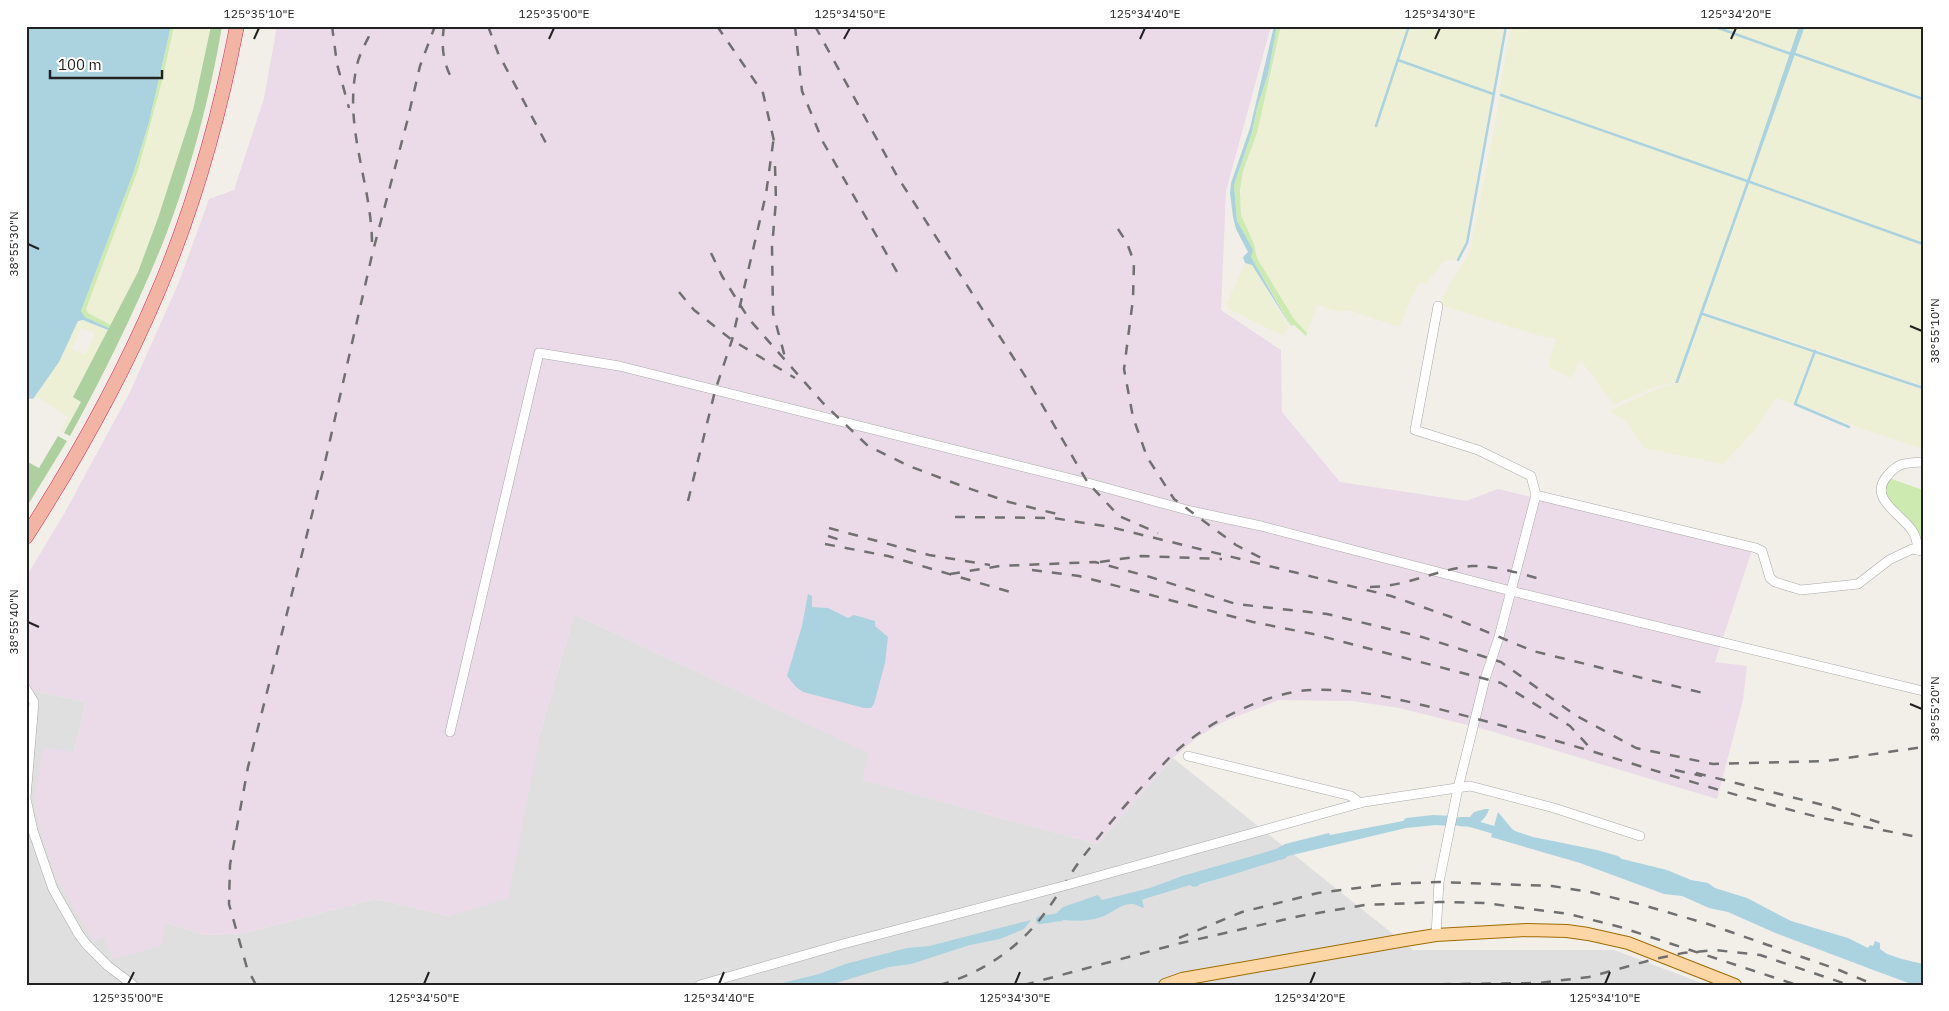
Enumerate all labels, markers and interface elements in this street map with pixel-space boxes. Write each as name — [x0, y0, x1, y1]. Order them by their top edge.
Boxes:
text: 125°35'10"E — [224, 6, 294, 21]
text: 125°35'00"E — [519, 6, 589, 21]
text: 125°34'50"E — [815, 6, 885, 21]
text: 125°34'40"E — [1110, 6, 1180, 21]
text: 125°34'30"E — [1405, 6, 1475, 21]
text: 125°34'20"E — [1701, 6, 1771, 21]
scale bar — [50, 48, 162, 80]
text: 100 m — [58, 55, 102, 74]
text: 38°55'30"N — [6, 211, 21, 277]
text: 38°55'10"N — [1927, 298, 1942, 364]
text: 38°55'40"N — [6, 589, 21, 655]
text: 38°55'20"N — [1927, 676, 1942, 742]
text: 125°35'00"E — [93, 990, 163, 1005]
text: 125°34'50"E — [389, 990, 459, 1005]
text: 125°34'40"E — [684, 990, 754, 1005]
text: 125°34'30"E — [980, 990, 1050, 1005]
text: 125°34'20"E — [1275, 990, 1345, 1005]
text: 125°34'10"E — [1570, 990, 1640, 1005]

